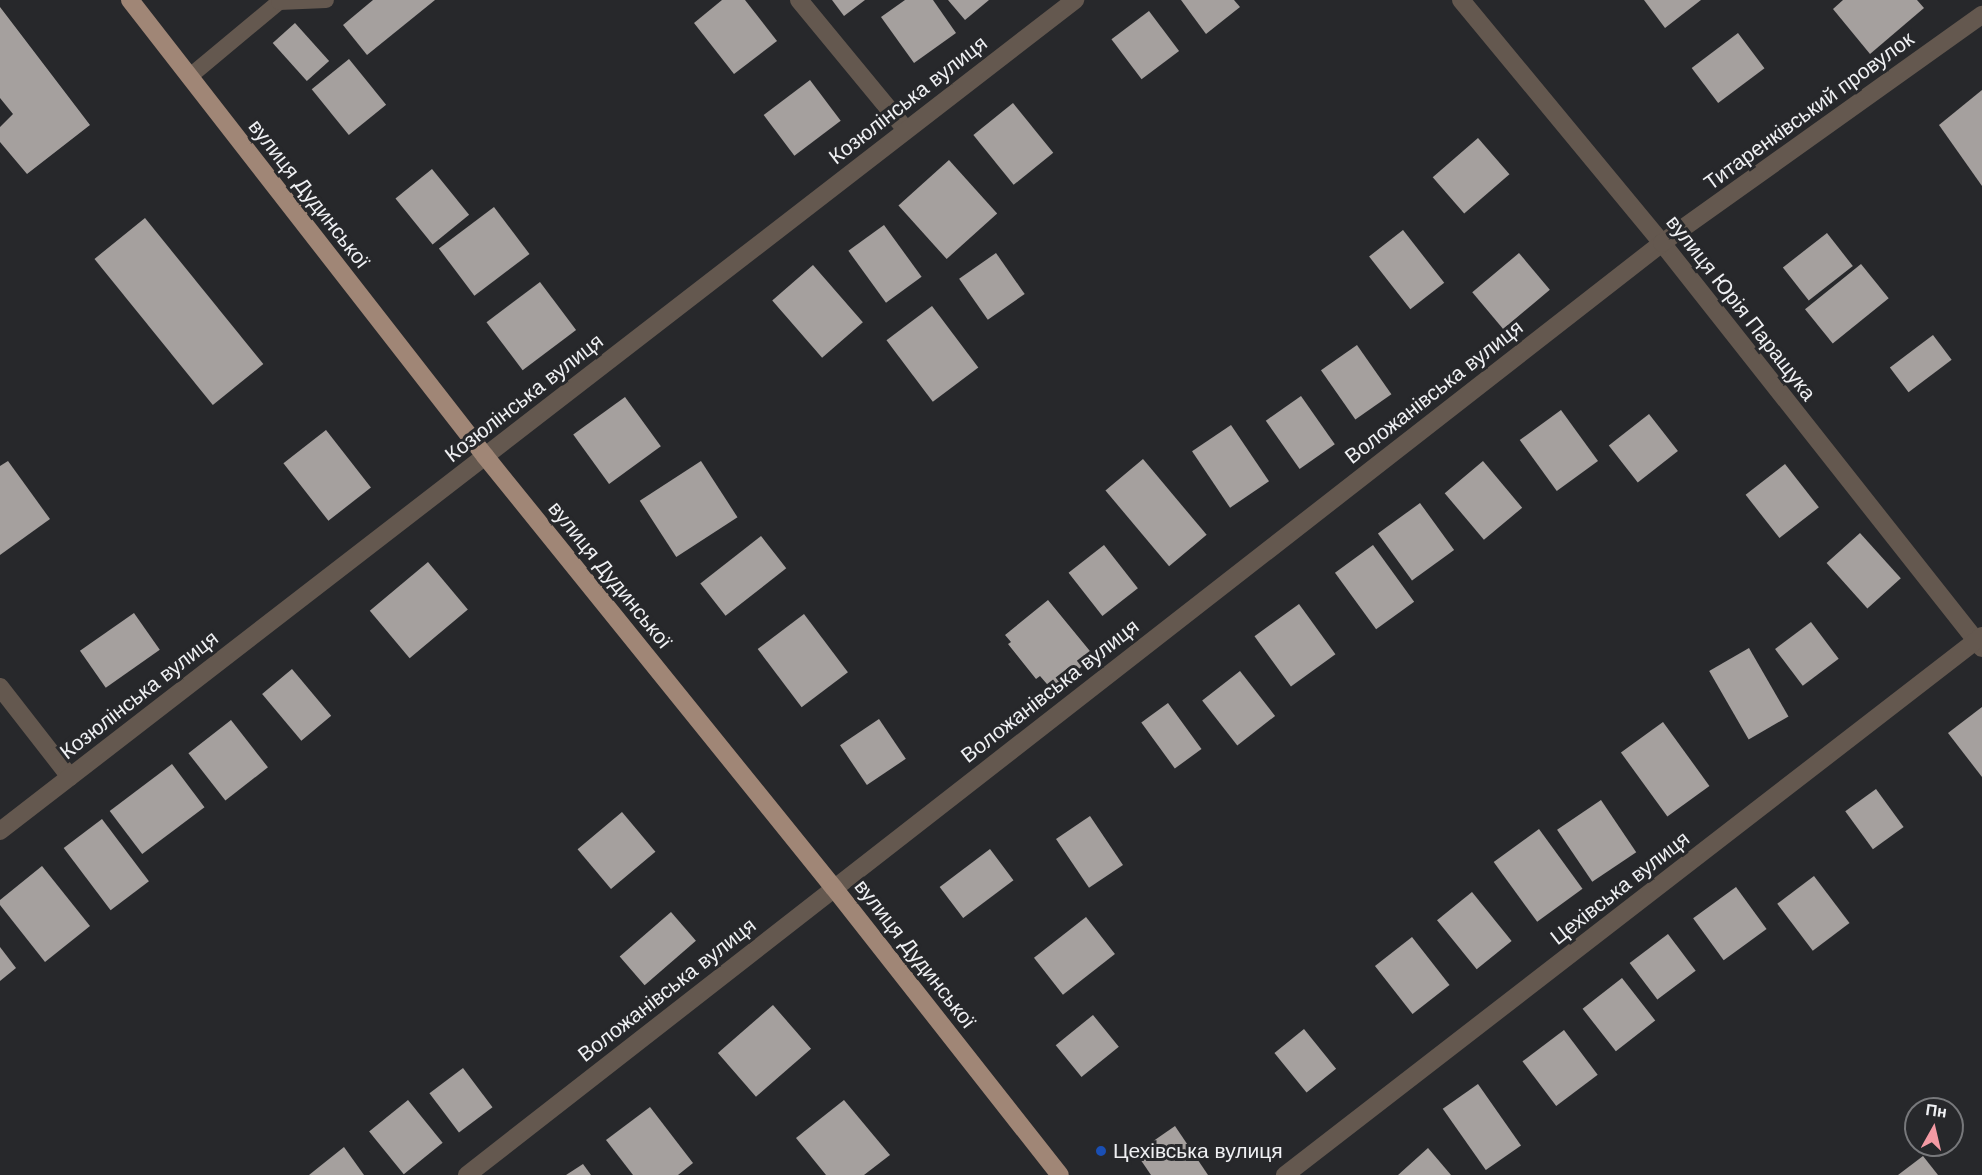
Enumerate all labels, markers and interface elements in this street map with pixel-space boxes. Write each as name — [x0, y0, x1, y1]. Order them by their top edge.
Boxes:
street label: Титаренківський провулок — [1699, 26, 1919, 196]
street label: Козюлінська вулиця — [824, 30, 992, 170]
street label: вулиця Дудинської — [243, 114, 375, 274]
street label: вулиця Юрія Паращука — [1661, 210, 1821, 406]
street label: Воложанівська вулиця — [1340, 315, 1528, 469]
street label: Козюлінська вулиця — [440, 328, 608, 468]
street label: вулиця Дудинської — [543, 496, 677, 654]
street label: Воложанівська вулиця — [956, 614, 1144, 768]
street label: Козюлінська вулиця — [55, 625, 223, 765]
street label: Цехівська вулиця — [1545, 826, 1695, 950]
street label: вулиця Дудинської — [849, 874, 981, 1034]
street label: Воложанівська вулиця — [573, 913, 761, 1067]
north arrow — [1904, 1097, 1964, 1157]
text: Пн — [1925, 1101, 1948, 1121]
place label: Цехівська вулиця — [1113, 1138, 1283, 1164]
marker: Цехівська вулиця — [1094, 1144, 1108, 1158]

